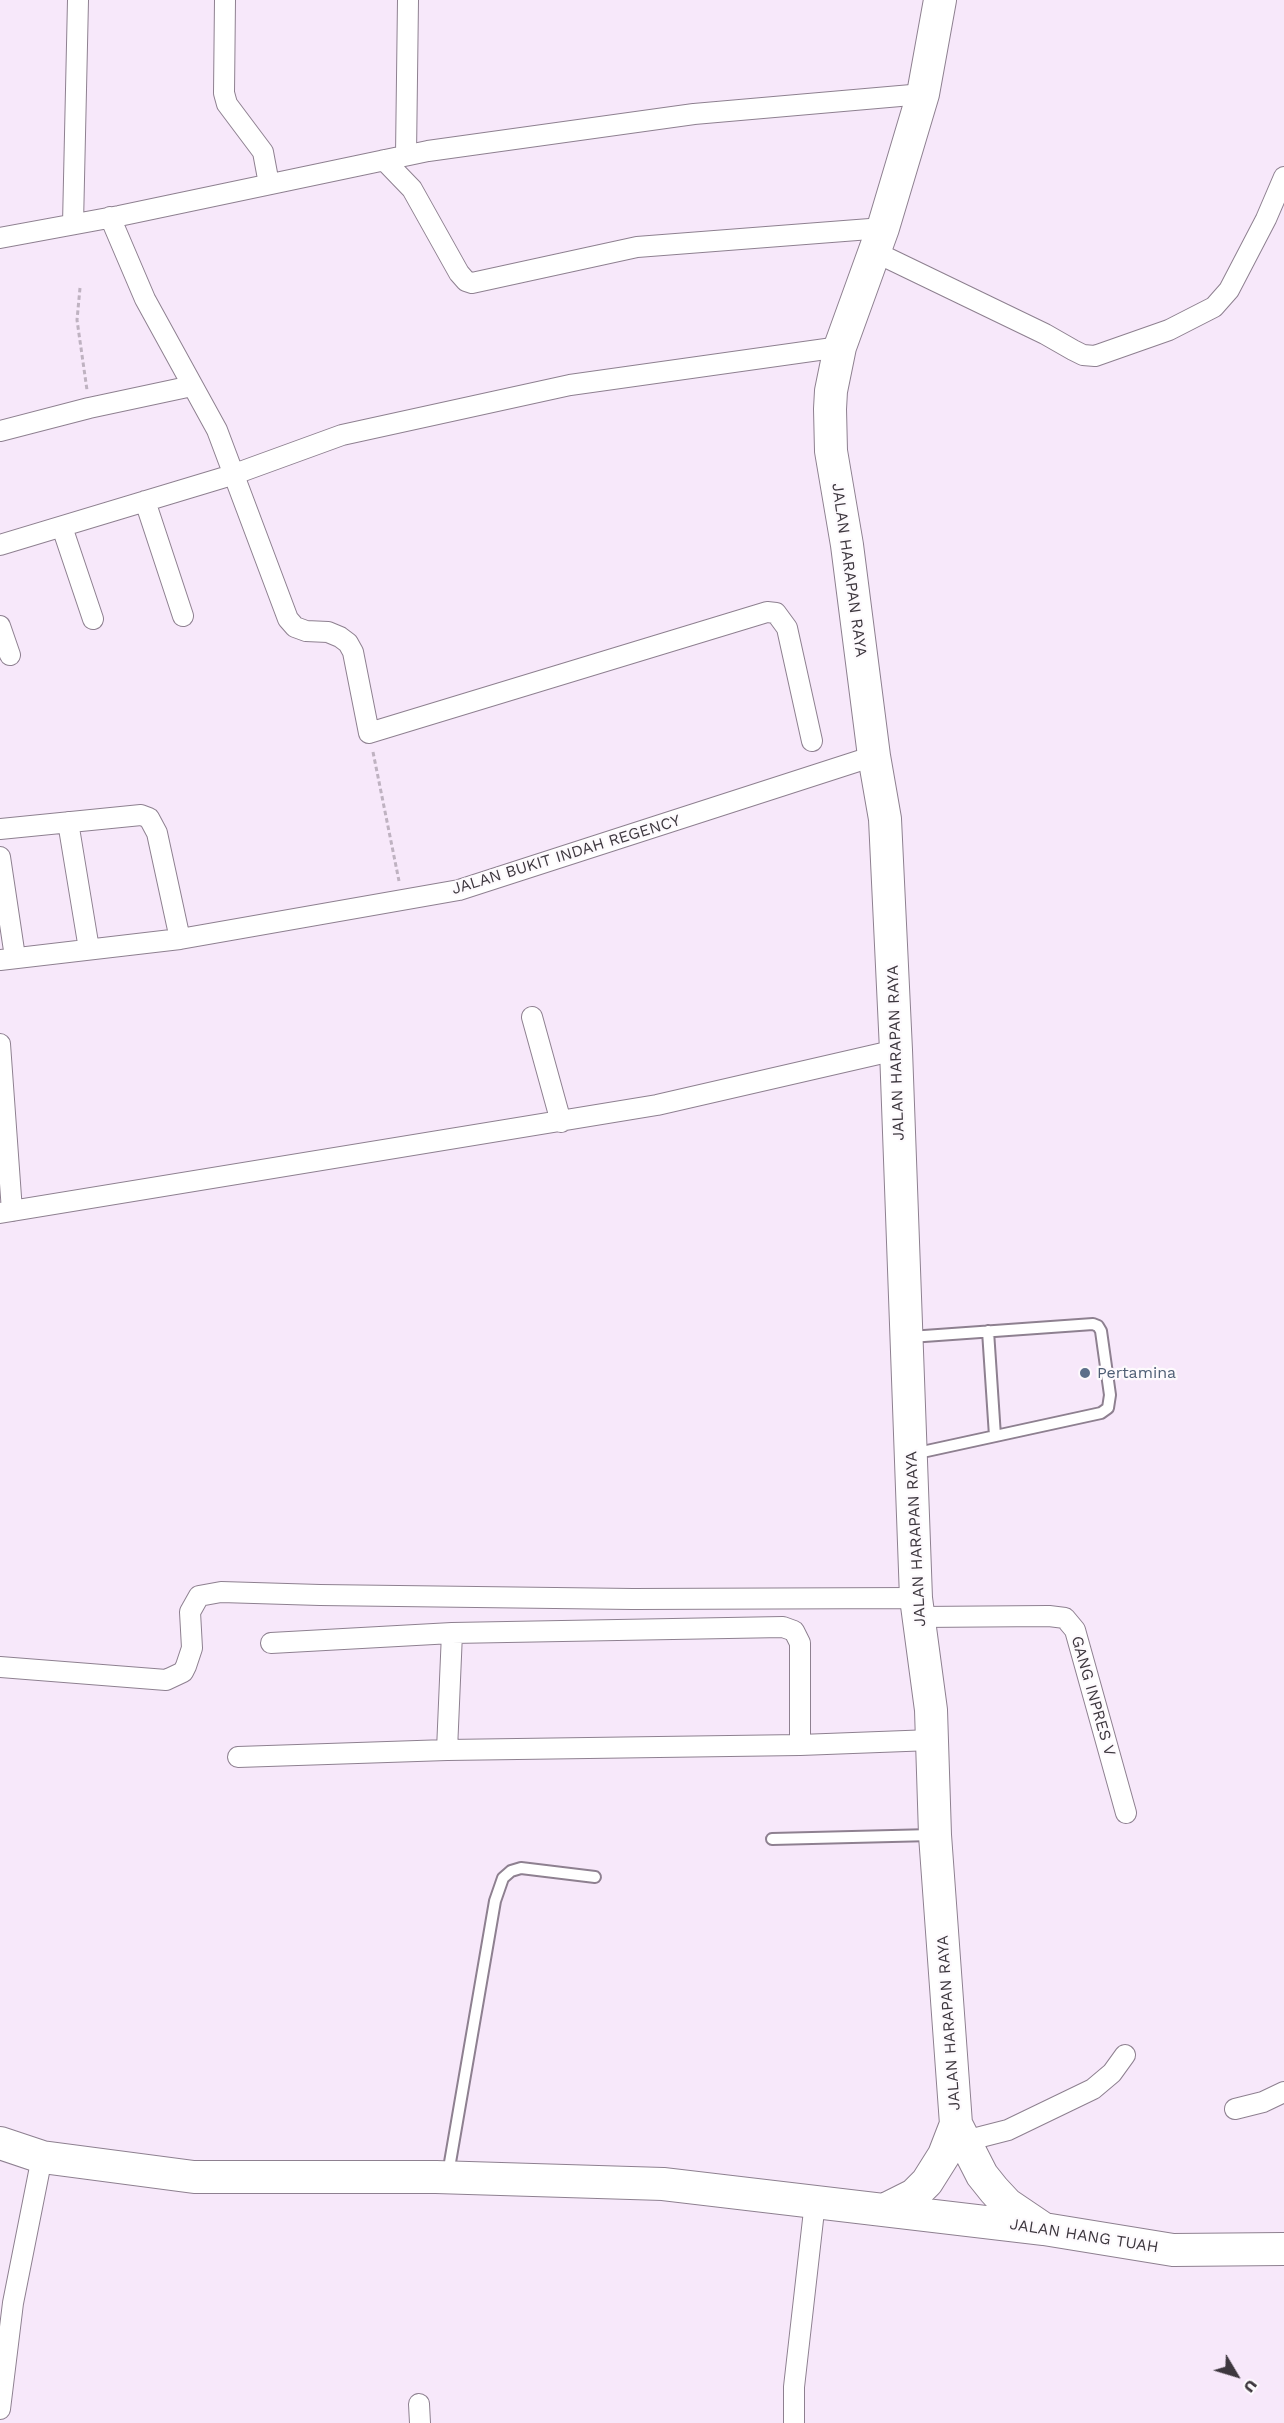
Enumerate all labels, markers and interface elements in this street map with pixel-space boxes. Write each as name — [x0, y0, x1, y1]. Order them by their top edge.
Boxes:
street label: JALAN HARAPAN RAYA — [827, 482, 871, 658]
street label: JALAN BUKIT INDAH REGENCY — [449, 811, 683, 899]
street label: JALAN HARAPAN RAYA — [883, 965, 909, 1141]
place label: Pertamina — [1097, 1363, 1176, 1383]
marker: Pertamina — [1078, 1366, 1092, 1380]
street label: JALAN HARAPAN RAYA — [902, 1451, 930, 1627]
street label: GANG INPRES V — [1067, 1634, 1119, 1758]
street label: JALAN HARAPAN RAYA — [933, 1935, 965, 2111]
street label: JALAN HANG TUAH — [1008, 2215, 1160, 2257]
north arrow — [1206, 2345, 1266, 2405]
text: U — [1240, 2376, 1262, 2397]

